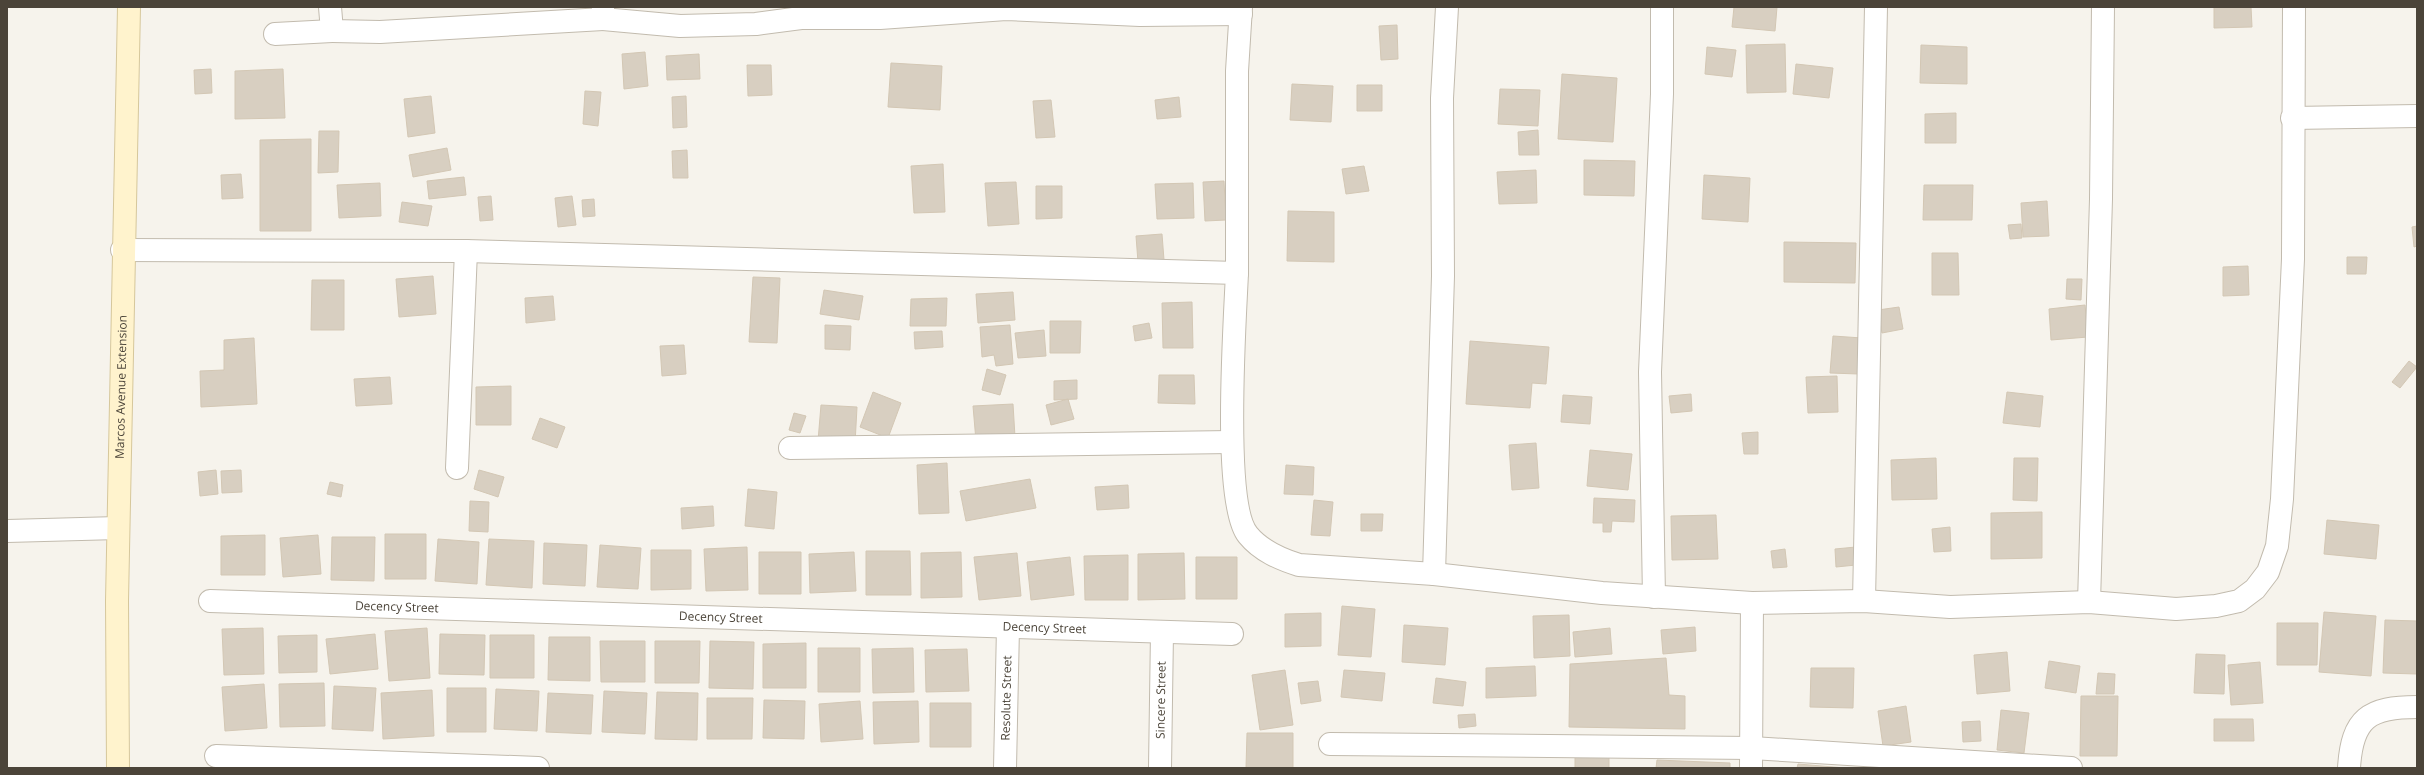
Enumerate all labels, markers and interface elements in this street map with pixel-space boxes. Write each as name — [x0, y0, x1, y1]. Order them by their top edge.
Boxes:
street label: Marcos Avenue Extension — [111, 315, 131, 459]
street label: Decency Street — [355, 597, 439, 616]
street label: Decency Street — [679, 607, 763, 627]
street label: Decency Street — [1002, 618, 1087, 637]
street label: Resolute Street — [997, 655, 1015, 741]
street label: Sincere Street — [1151, 661, 1170, 739]

